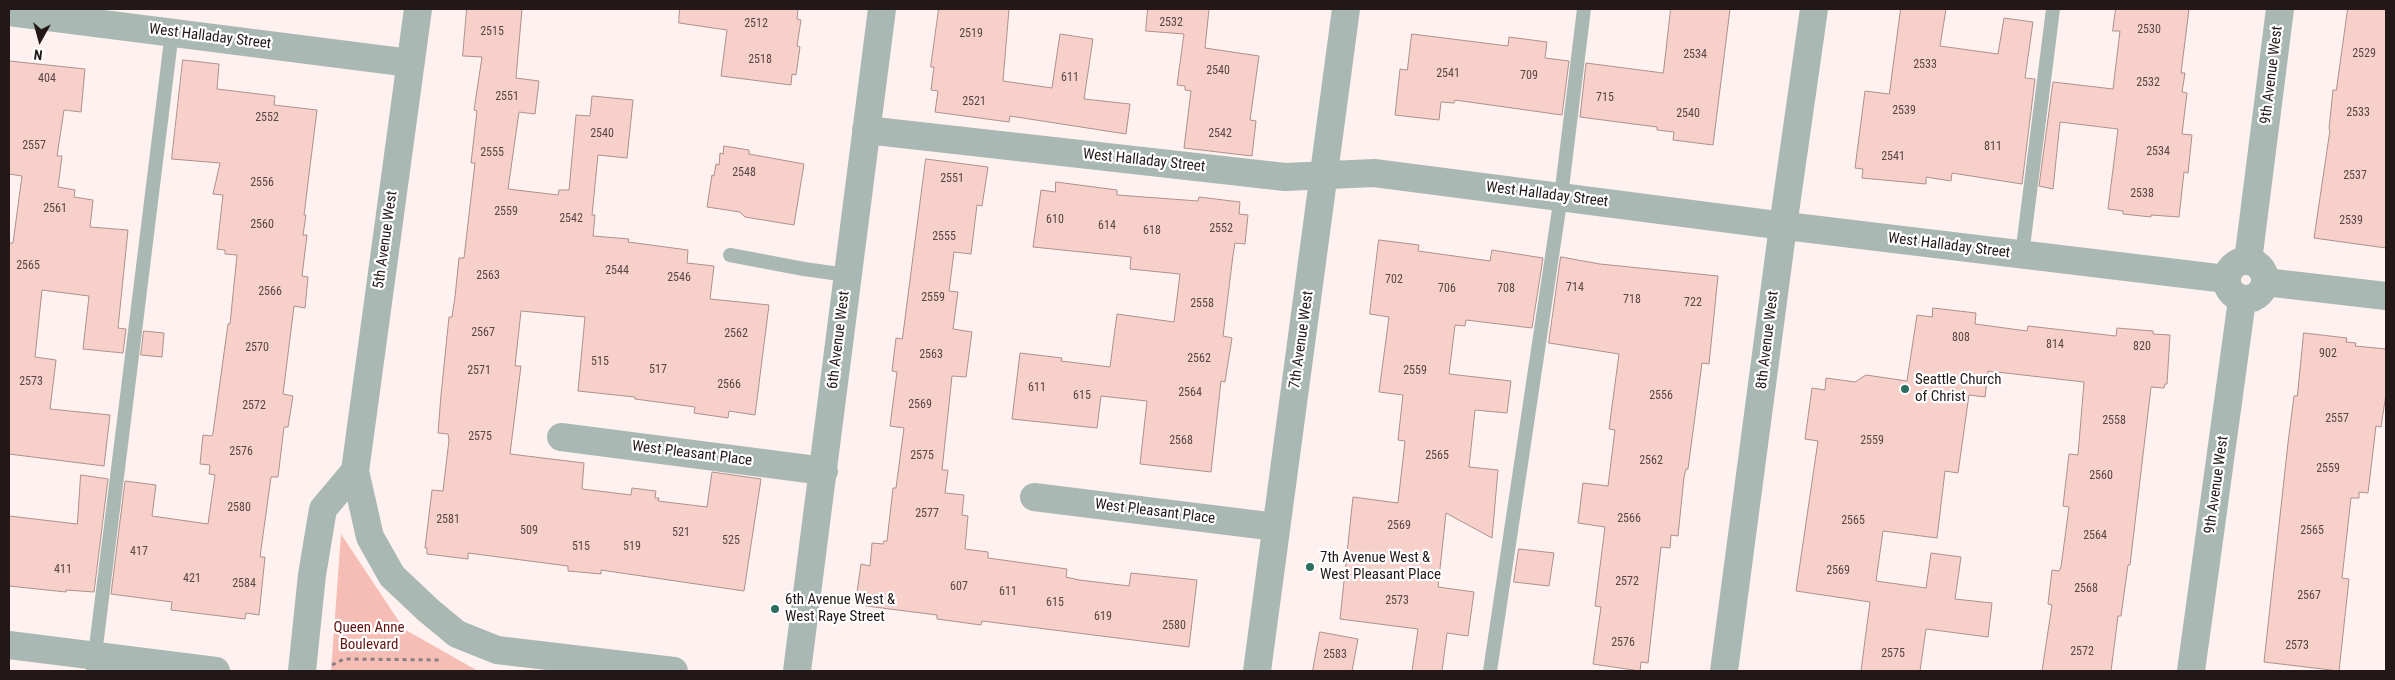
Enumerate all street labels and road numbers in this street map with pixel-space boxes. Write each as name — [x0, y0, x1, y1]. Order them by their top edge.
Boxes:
street label: West Halladay Street — [148, 21, 272, 53]
street label: 9th Avenue West — [2257, 25, 2287, 125]
street label: West Halladay Street — [1082, 146, 1206, 176]
street label: West Halladay Street — [1485, 179, 1609, 211]
street label: 5th Avenue West — [370, 190, 402, 290]
street label: West Halladay Street — [1887, 230, 2011, 262]
street label: 6th Avenue West — [824, 290, 854, 390]
street label: 7th Avenue West — [1286, 290, 1318, 390]
street label: 8th Avenue West — [1753, 290, 1783, 390]
street label: 9th Avenue West — [2201, 435, 2233, 535]
street label: West Pleasant Place — [631, 438, 753, 470]
street label: West Pleasant Place — [1094, 496, 1216, 528]

